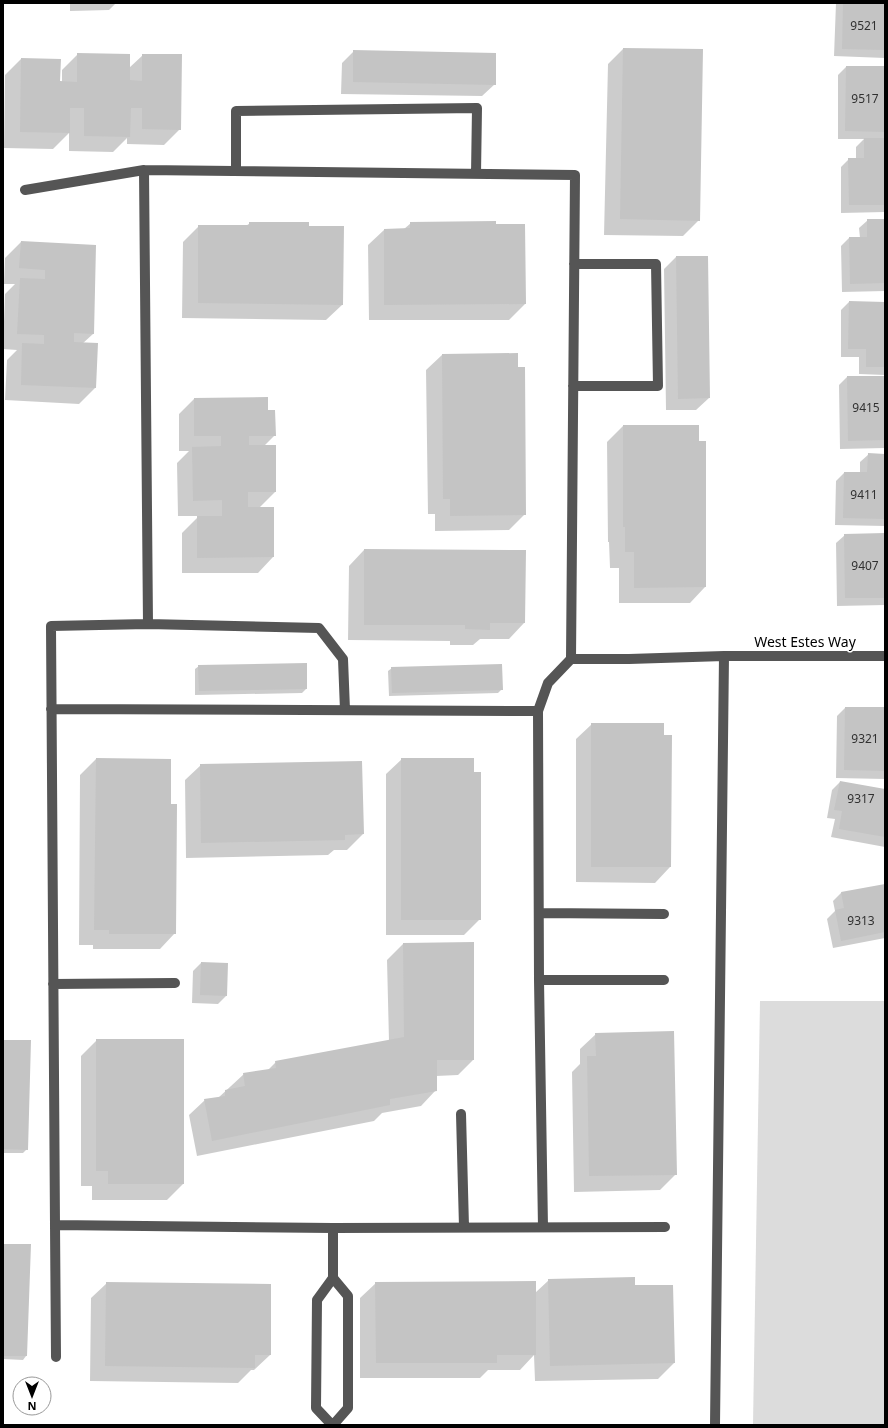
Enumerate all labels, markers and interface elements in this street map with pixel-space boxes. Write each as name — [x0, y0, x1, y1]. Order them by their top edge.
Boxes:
house number: 9521 — [850, 17, 878, 34]
house number: 9517 — [851, 90, 879, 107]
house number: 9415 — [852, 399, 880, 416]
house number: 9411 — [850, 486, 878, 503]
house number: 9407 — [851, 557, 879, 574]
street label: West Estes Way — [754, 632, 857, 651]
house number: 9321 — [851, 730, 879, 747]
house number: 9317 — [847, 790, 875, 807]
house number: 9313 — [847, 912, 875, 929]
north arrow — [12, 1376, 52, 1416]
text: N — [28, 1399, 36, 1414]

